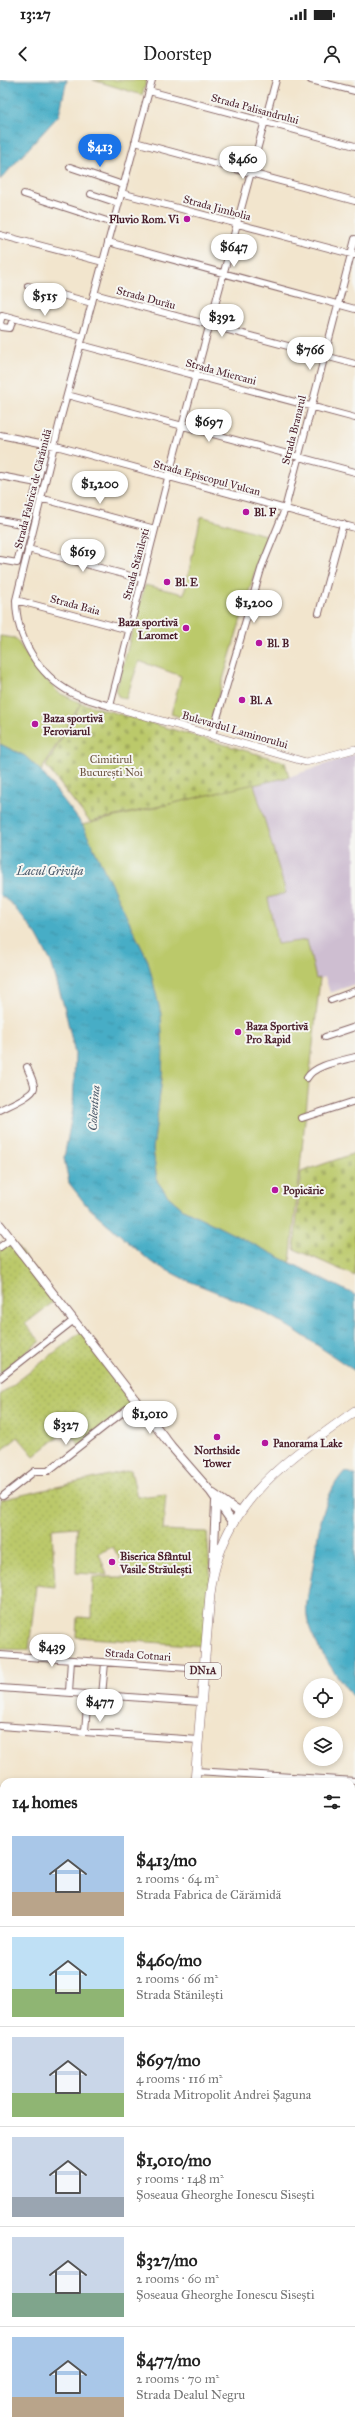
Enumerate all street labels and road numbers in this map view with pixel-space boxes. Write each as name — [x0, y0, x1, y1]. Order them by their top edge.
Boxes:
street label: Strada Palisandrului — [210, 91, 300, 127]
street label: Strada Jimbolia — [181, 193, 253, 224]
street label: Strada Durău — [115, 284, 177, 312]
street label: Strada Miercani — [184, 356, 258, 388]
street label: Strada Branarul — [279, 394, 309, 466]
street label: Strada Fabrica de Cărămidă — [12, 427, 54, 550]
street label: Strada Episcopul Vulcan — [152, 457, 262, 499]
street label: Strada Stănilești — [120, 527, 152, 601]
street label: Strada Baia — [49, 592, 102, 618]
street label: Bulevardul Laminorului — [180, 709, 290, 751]
street label: Strada Cotnari — [104, 1646, 172, 1664]
road number: DN1A — [185, 1663, 221, 1679]

